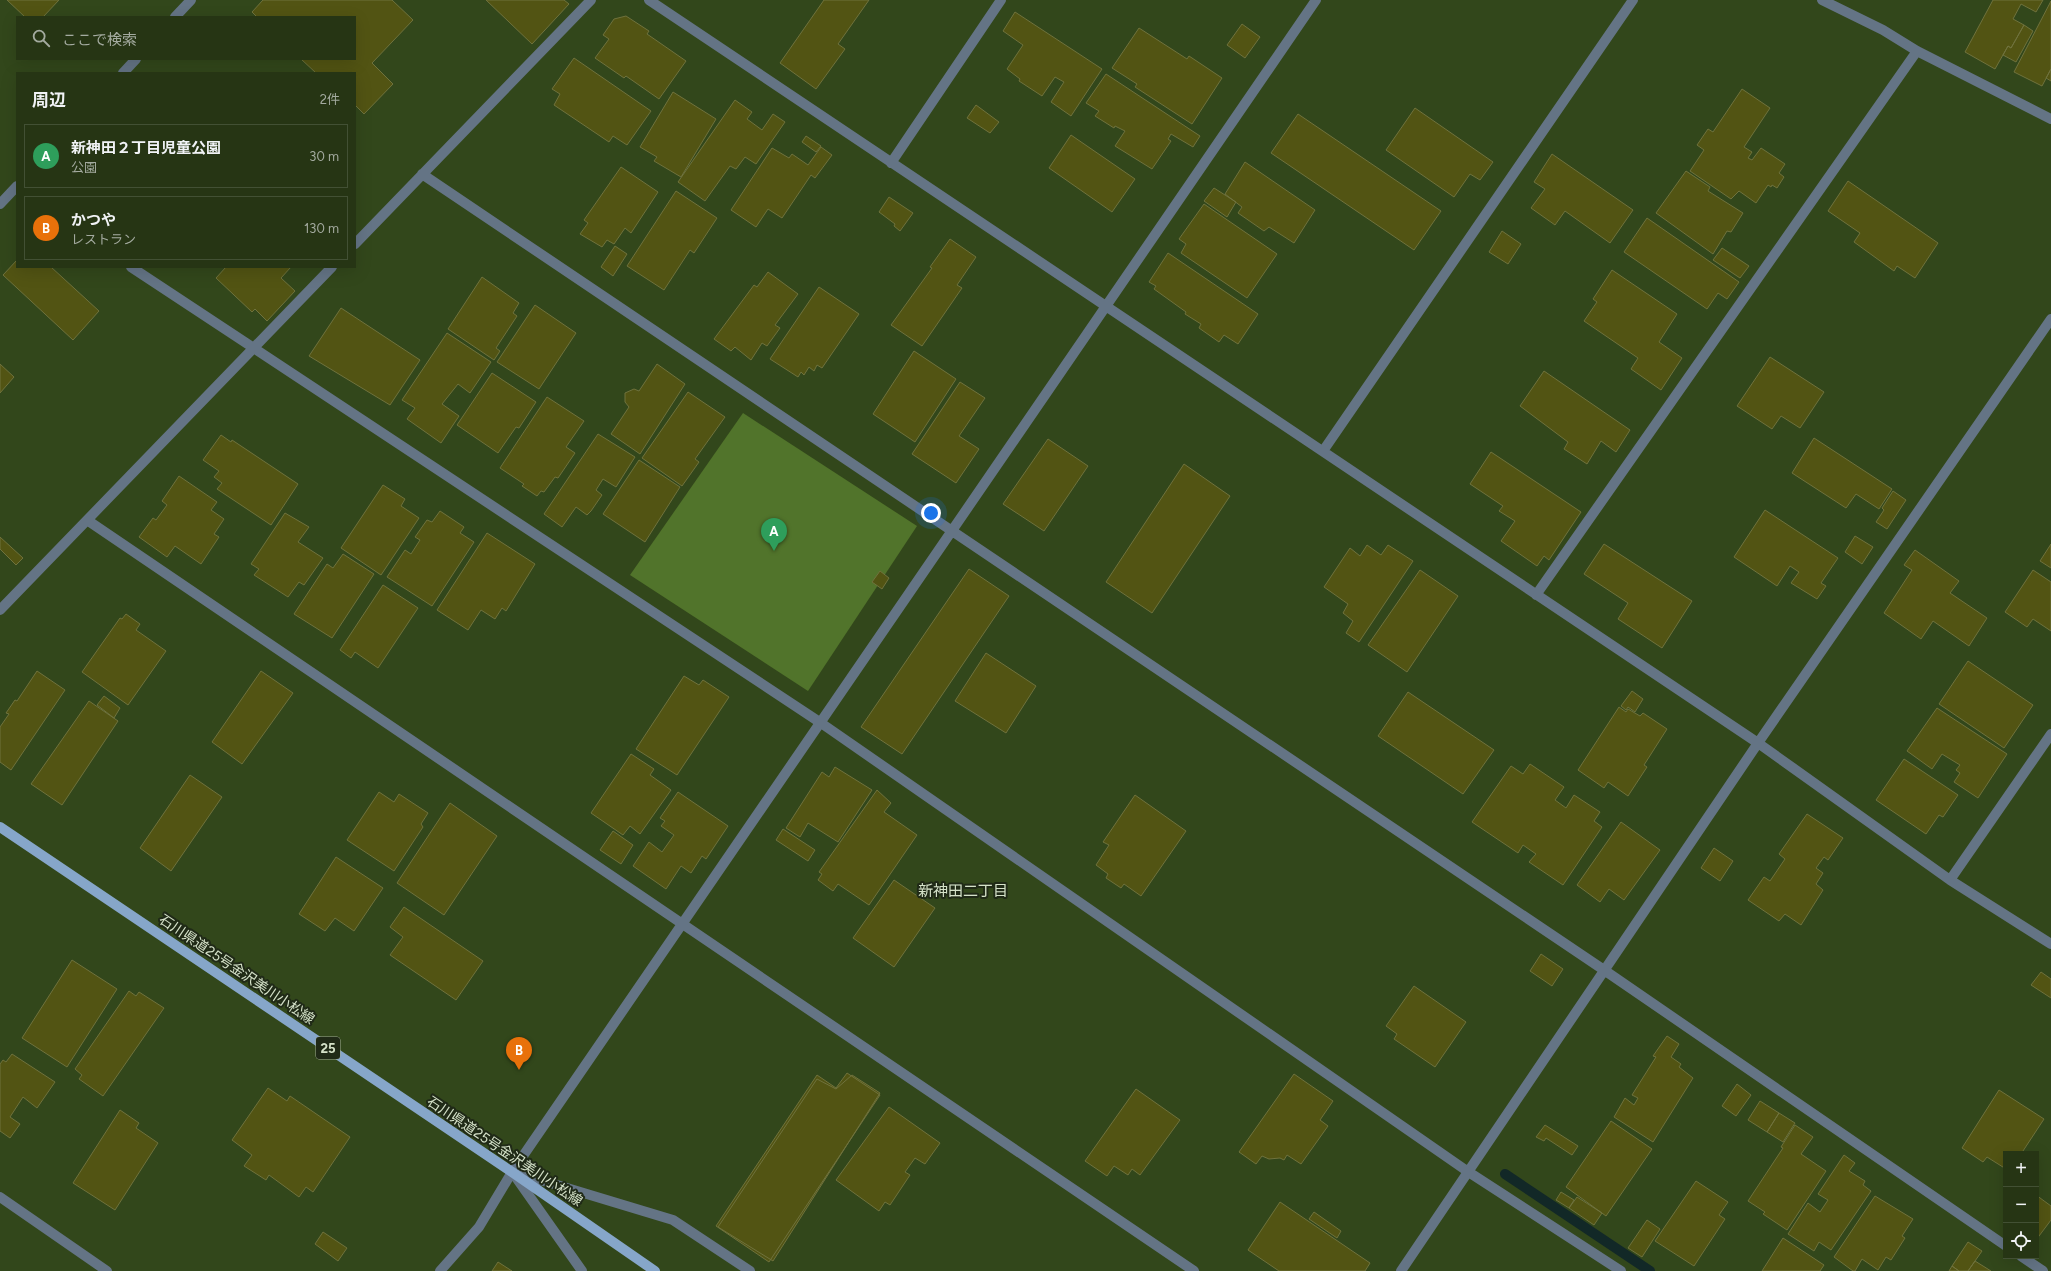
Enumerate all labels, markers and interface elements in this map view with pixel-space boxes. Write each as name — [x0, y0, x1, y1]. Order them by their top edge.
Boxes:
search box — [16, 16, 356, 60]
icon: search — [30, 27, 52, 49]
text: ここで検索 — [62, 31, 137, 49]
text: 周辺 — [32, 90, 66, 110]
text: 2件 — [320, 92, 340, 107]
text: 新神田２丁目児童公園 — [71, 139, 221, 157]
text: A — [41, 149, 51, 164]
text: 30 m — [309, 149, 339, 164]
text: 公園 — [71, 160, 97, 175]
text: かつや — [71, 211, 116, 229]
text: B — [42, 221, 50, 236]
text: 130 m — [304, 221, 339, 236]
text: レストラン — [71, 232, 136, 247]
your location — [921, 503, 941, 523]
pin: A — [761, 518, 787, 551]
district label: 新神田二丁目 — [918, 882, 1008, 900]
street label: 石川県道25号金沢美川小松線 — [156, 911, 318, 1028]
road number: 25 — [316, 1037, 340, 1059]
pin: B — [506, 1037, 532, 1070]
street label: 石川県道25号金沢美川小松線 — [424, 1093, 586, 1210]
map controls — [2003, 1151, 2039, 1259]
button: + — [2003, 1151, 2039, 1187]
button: − — [2003, 1187, 2039, 1223]
button: locate — [2003, 1223, 2039, 1259]

